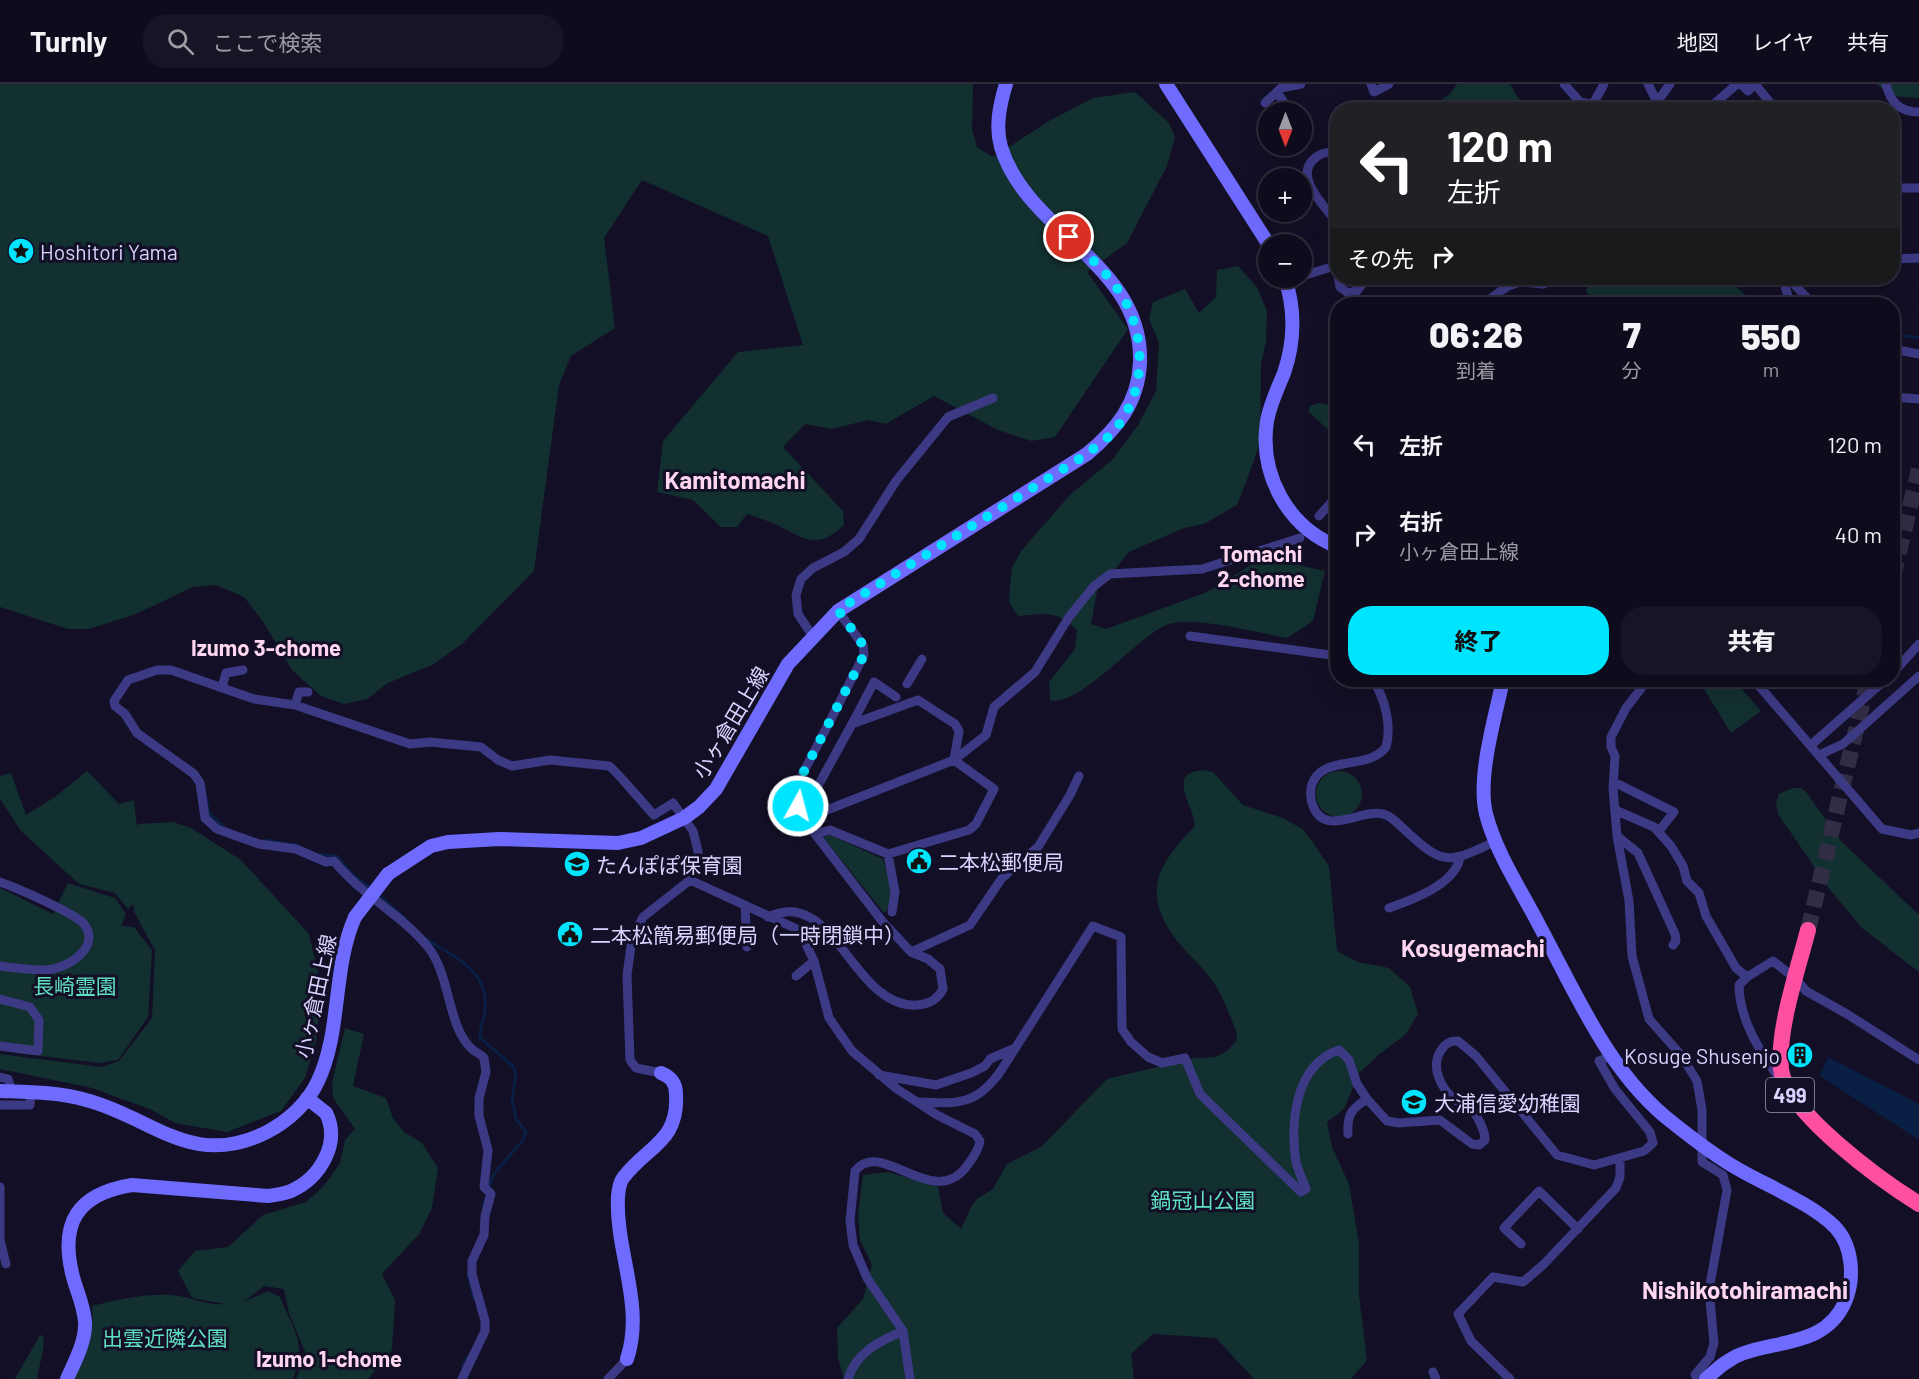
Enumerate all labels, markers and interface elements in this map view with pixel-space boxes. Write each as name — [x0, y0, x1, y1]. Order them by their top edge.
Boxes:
search box — [143, 14, 563, 68]
text: Turnly — [30, 24, 107, 58]
icon: search — [164, 25, 197, 58]
text: ここで検索 — [212, 29, 322, 55]
text: 地図 — [1677, 29, 1719, 54]
text: レイヤ — [1752, 29, 1814, 54]
text: 共有 — [1847, 29, 1889, 54]
north arrow — [1258, 102, 1312, 156]
map controls — [1258, 102, 1312, 288]
text: 120 m — [1447, 120, 1553, 170]
icon: left — [1348, 126, 1426, 204]
button: + — [1258, 168, 1312, 222]
text: 左折 — [1447, 175, 1501, 207]
pin — [1043, 211, 1094, 262]
icon: arrive — [1052, 220, 1085, 253]
button: − — [1258, 234, 1312, 288]
place icon: Hoshitori Yama — [6, 236, 36, 266]
place label: Hoshitori Yama — [40, 239, 178, 264]
icon: right — [1426, 240, 1459, 273]
text: その先 — [1348, 245, 1414, 271]
text: 06:26 — [1429, 312, 1523, 355]
text: 7 — [1623, 312, 1641, 355]
text: 550 — [1741, 314, 1801, 357]
text: m — [1763, 357, 1779, 381]
text: 到着 — [1456, 358, 1496, 382]
text: 分 — [1622, 358, 1642, 382]
icon: left — [1348, 428, 1381, 461]
text: 120 m — [1827, 431, 1882, 457]
text: 左折 — [1399, 432, 1443, 458]
district label: Kamitomachi — [664, 465, 806, 494]
text: 右折 — [1399, 508, 1443, 534]
icon: right — [1348, 518, 1381, 551]
text: 40 m — [1835, 521, 1882, 547]
text: 小ヶ倉田上線 — [1399, 539, 1519, 563]
district label: Tomachi 2-chome — [1217, 540, 1305, 591]
button: 終了 — [1348, 606, 1609, 675]
button: 共有 — [1621, 606, 1882, 675]
district label: Izumo 3-chome — [191, 634, 341, 660]
street label: 小ヶ倉田上線 — [687, 662, 773, 782]
position arrow — [766, 774, 830, 838]
public building icon: 二本松郵便局 — [904, 846, 934, 876]
school or university icon: たんぽぽ保育園 — [562, 849, 592, 879]
place label: 二本松郵便局 — [938, 849, 1064, 874]
place label: たんぽぽ保育園 — [596, 852, 743, 877]
public building icon: 二本松簡易郵便局（一時閉鎖中） — [555, 919, 585, 949]
place label: 二本松簡易郵便局（一時閉鎖中） — [590, 922, 905, 947]
street label: 小ヶ倉田上線 — [290, 932, 340, 1060]
district label: Kosugemachi — [1401, 933, 1545, 962]
park label: 長崎霊園 — [33, 973, 117, 998]
building icon: Kosuge Shusenjo — [1785, 1040, 1815, 1070]
place label: Kosuge Shusenjo — [1624, 1043, 1780, 1068]
road number: 499 — [1766, 1078, 1814, 1112]
school or university icon: 大浦信愛幼稚園 — [1399, 1087, 1429, 1117]
place label: 大浦信愛幼稚園 — [1434, 1090, 1581, 1115]
park label: 鍋冠山公園 — [1151, 1187, 1256, 1212]
district label: Nishikotohiramachi — [1642, 1275, 1848, 1304]
park label: 出雲近隣公園 — [102, 1325, 228, 1350]
district label: Izumo 1-chome — [256, 1345, 402, 1371]

